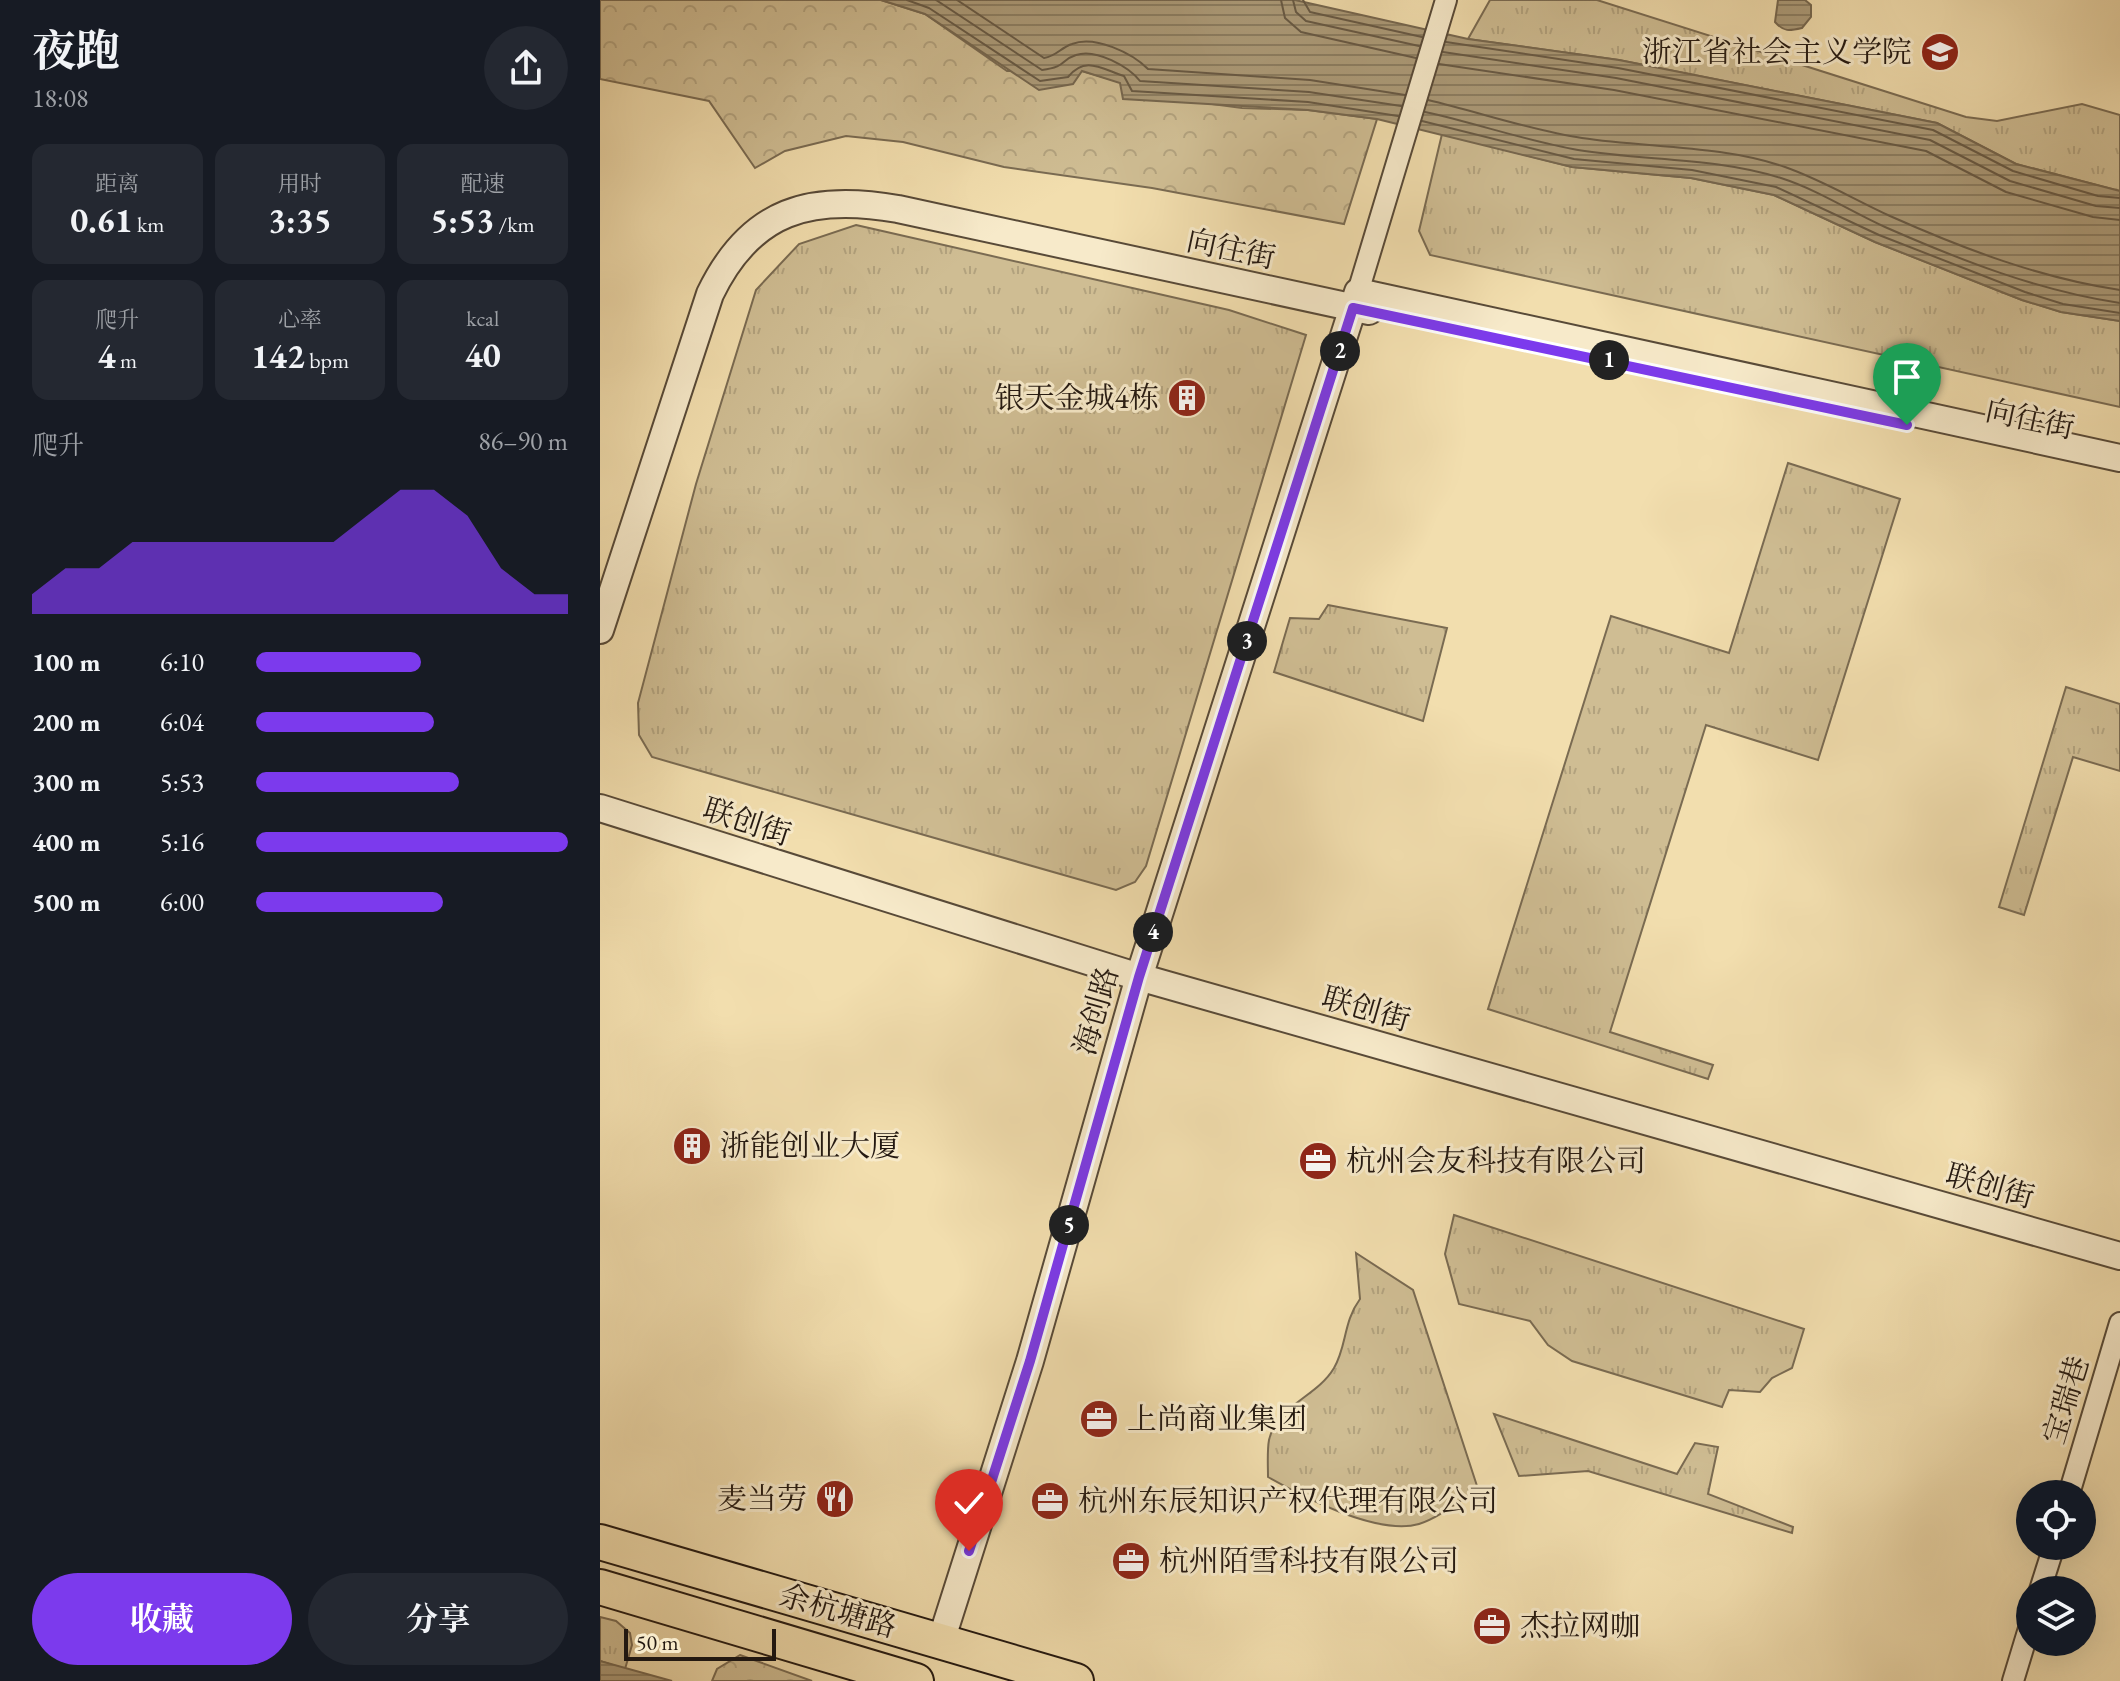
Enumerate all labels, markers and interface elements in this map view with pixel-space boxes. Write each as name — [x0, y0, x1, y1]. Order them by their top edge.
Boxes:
text: 夜跑 — [32, 22, 120, 79]
button: share — [484, 26, 568, 110]
school or university icon: 浙江省社会主义学院 — [1919, 31, 1961, 73]
place label: 浙江省社会主义学院 — [1642, 32, 1912, 71]
text: 18:08 — [32, 81, 88, 115]
text: 距离 — [95, 169, 139, 198]
text: 用时 — [278, 169, 322, 198]
text: 配速 — [461, 169, 505, 198]
text: 0.61 — [70, 198, 133, 242]
text: 3:35 — [268, 198, 332, 242]
text: 5:53 — [431, 198, 494, 242]
text: km — [133, 210, 164, 239]
text: /km — [494, 210, 535, 239]
street label: 向往街 — [1183, 220, 1279, 277]
text: kcal — [466, 304, 499, 333]
text: 爬升 — [95, 305, 139, 334]
text: 心率 — [278, 305, 322, 334]
pin: 2 — [1320, 331, 1360, 371]
text: 40 — [465, 333, 501, 377]
text: 4 — [98, 334, 116, 378]
text: 142 — [251, 334, 305, 378]
text: 2 — [1334, 336, 1346, 365]
pin: 1 — [1589, 340, 1629, 380]
pin — [1873, 343, 1941, 425]
text: 1 — [1603, 345, 1615, 374]
text: m — [116, 346, 137, 375]
text: bpm — [305, 346, 349, 375]
icon: arrive — [1885, 355, 1929, 399]
building icon: 银天金城4栋 — [1166, 377, 1208, 419]
place label: 银天金城4栋 — [995, 378, 1159, 417]
street label: 向往街 — [1982, 390, 2078, 447]
text: 86–90 m — [478, 424, 568, 458]
text: 爬升 — [32, 428, 84, 462]
pin: 3 — [1227, 621, 1267, 661]
text: 3 — [1241, 626, 1253, 655]
text: 100 m — [32, 645, 100, 679]
text: 6:10 — [160, 645, 204, 679]
text: 200 m — [32, 705, 100, 739]
text: 6:04 — [160, 705, 204, 739]
text: 300 m — [32, 765, 100, 799]
text: 5:53 — [160, 765, 204, 799]
street label: 联创街 — [698, 789, 796, 854]
text: 400 m — [32, 825, 100, 859]
text: 5:16 — [160, 825, 204, 859]
text: 500 m — [32, 885, 100, 919]
text: 6:00 — [160, 885, 204, 919]
pin: 4 — [1133, 912, 1173, 952]
text: 4 — [1147, 917, 1159, 946]
street label: 海创路 — [1064, 962, 1127, 1059]
street label: 联创街 — [1318, 977, 1415, 1040]
building icon: 浙能创业大厦 — [671, 1125, 713, 1167]
place label: 浙能创业大厦 — [720, 1126, 900, 1165]
office icon: 杭州会友科技有限公司 — [1297, 1140, 1339, 1182]
place label: 杭州会友科技有限公司 — [1346, 1141, 1646, 1180]
street label: 联创街 — [1942, 1154, 2039, 1217]
pin: 5 — [1049, 1205, 1089, 1245]
text: 5 — [1063, 1210, 1075, 1239]
street label: 宝瑞巷 — [2034, 1351, 2097, 1449]
office icon: 上尚商业集团 — [1078, 1398, 1120, 1440]
place label: 上尚商业集团 — [1127, 1399, 1307, 1438]
pin — [935, 1469, 1003, 1551]
restaurant icon: 麦当劳 — [814, 1478, 856, 1520]
place label: 麦当劳 — [717, 1479, 807, 1518]
office icon: 杭州东辰知识产权代理有限公司 — [1029, 1480, 1071, 1522]
map controls — [2016, 1480, 2096, 1656]
button: locate — [2016, 1480, 2096, 1560]
icon: check — [947, 1481, 991, 1525]
place label: 杭州东辰知识产权代理有限公司 — [1078, 1481, 1498, 1520]
office icon: 杭州陌雪科技有限公司 — [1110, 1540, 1152, 1582]
place label: 杭州陌雪科技有限公司 — [1159, 1541, 1459, 1580]
button: 收藏 — [32, 1573, 292, 1665]
button: 分享 — [308, 1573, 568, 1665]
street label: 余杭塘路 — [775, 1575, 901, 1646]
button: layers — [2016, 1576, 2096, 1656]
office icon: 杰拉网咖 — [1471, 1605, 1513, 1647]
place label: 杰拉网咖 — [1520, 1606, 1640, 1645]
scale bar — [624, 1625, 776, 1661]
text: 50 m — [636, 1628, 679, 1657]

